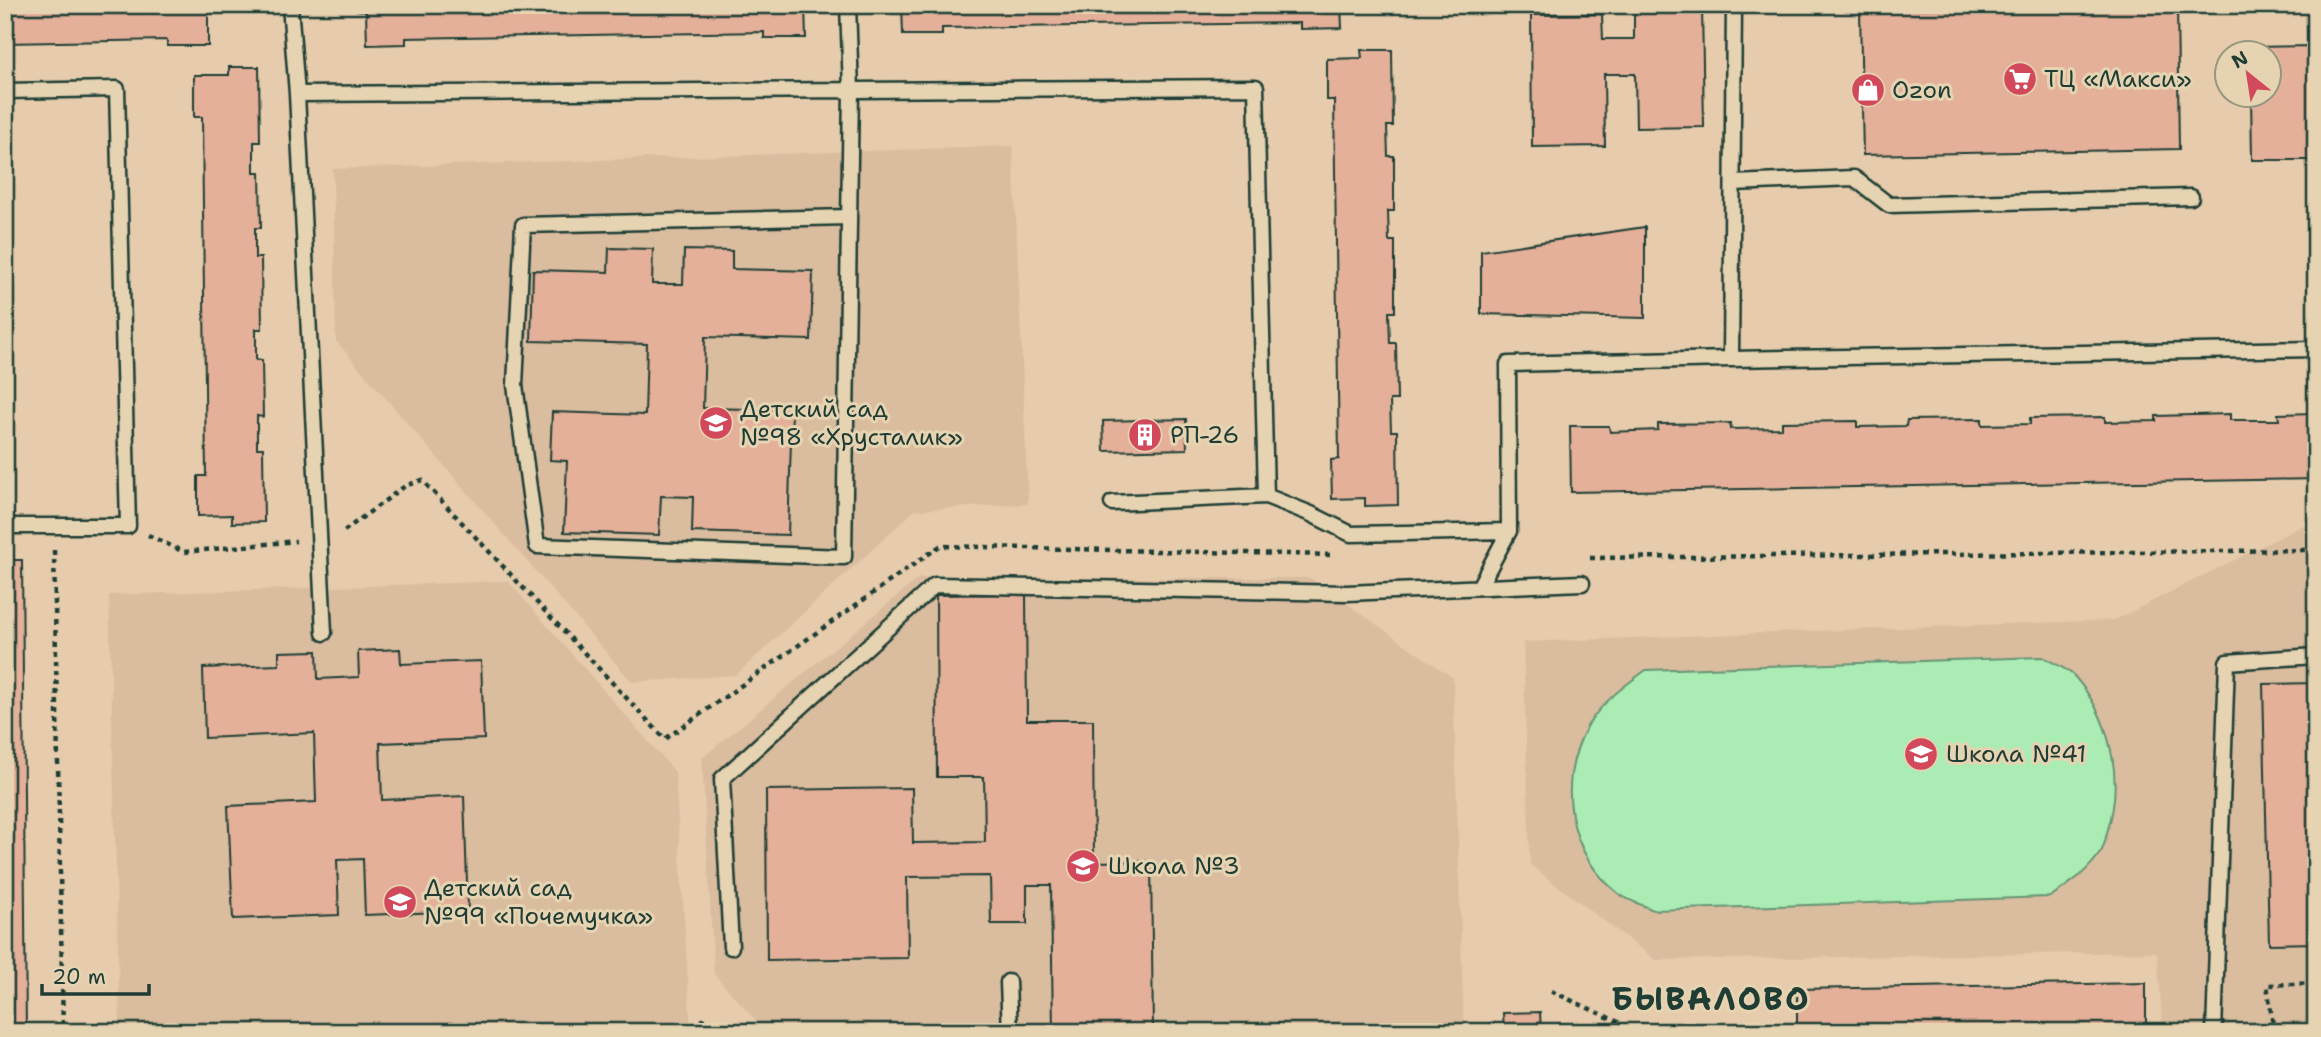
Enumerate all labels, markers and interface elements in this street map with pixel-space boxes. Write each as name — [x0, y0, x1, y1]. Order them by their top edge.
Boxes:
north arrow — [2212, 38, 2282, 108]
text: N — [2227, 45, 2253, 74]
supermarket icon: ТЦ «Макси» — [2001, 60, 2039, 98]
place label: ТЦ «Макси» — [2044, 63, 2192, 95]
shop icon: Ozon — [1849, 71, 1887, 109]
place label: Ozon — [1892, 74, 1952, 106]
place label: Детский сад №98 «Хрусталик» — [740, 393, 963, 453]
school or university icon: Детский сад №98 «Хрусталик» — [697, 404, 735, 442]
building icon: РП-26 — [1126, 416, 1164, 454]
place label: РП-26 — [1170, 419, 1239, 451]
school or university icon: Школа №41 — [1902, 735, 1940, 773]
place label: Школа №41 — [1946, 738, 2087, 770]
school or university icon: Школа №3 — [1064, 847, 1102, 885]
place label: Школа №3 — [1108, 850, 1240, 882]
place label: Детский сад №99 «Почемучка» — [424, 872, 653, 932]
school or university icon: Детский сад №99 «Почемучка» — [381, 883, 419, 921]
scale bar — [42, 953, 149, 997]
text: 20 m — [52, 963, 106, 991]
district label: БЫВАЛОВО — [1611, 977, 1811, 1020]

